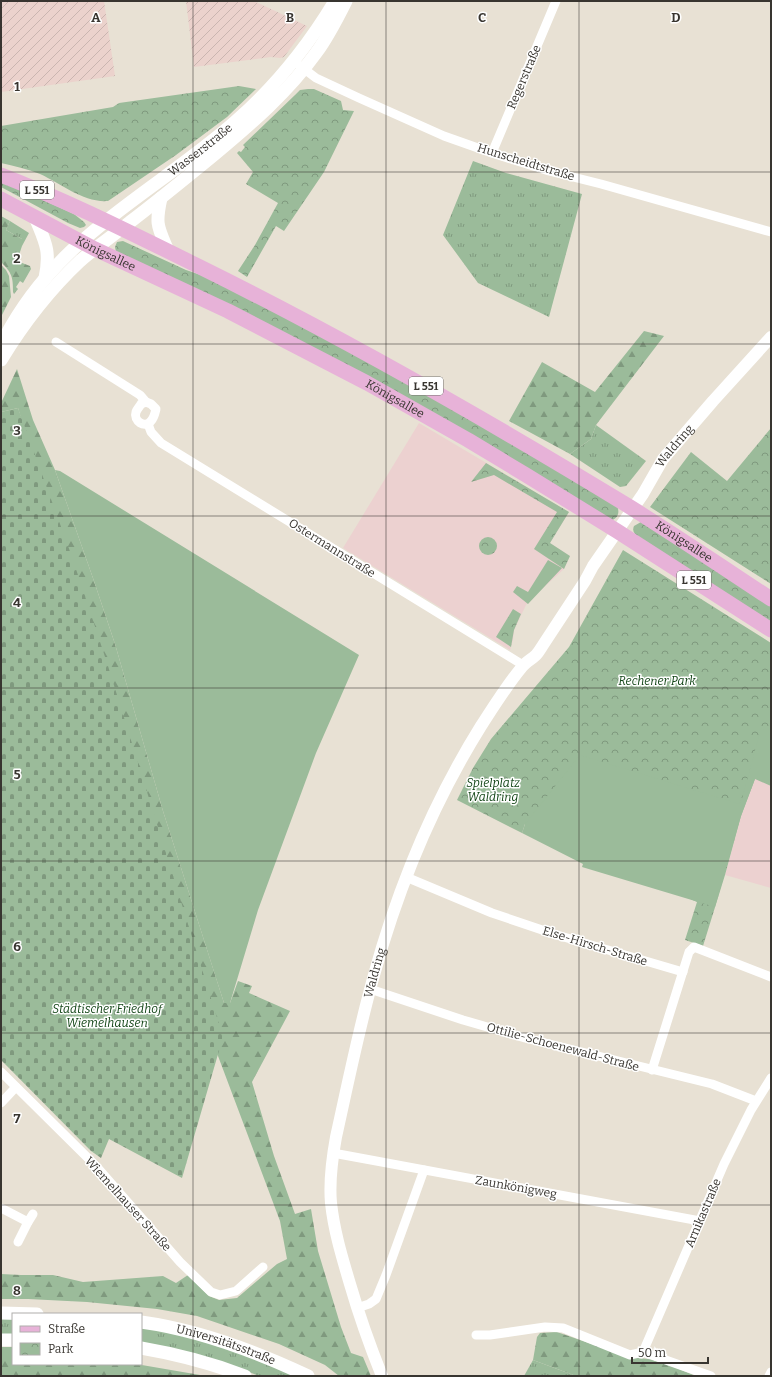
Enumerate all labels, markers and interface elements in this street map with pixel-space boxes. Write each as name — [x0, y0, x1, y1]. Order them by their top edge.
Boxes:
text: A — [91, 10, 101, 25]
text: B — [286, 10, 294, 25]
text: C — [478, 10, 486, 25]
text: D — [671, 10, 681, 25]
street label: Regerstraße — [504, 43, 544, 111]
text: 1 — [14, 79, 20, 94]
street label: Wasserstraße — [166, 121, 235, 179]
street label: Hunscheidtstraße — [476, 141, 576, 183]
road number: L 551 — [20, 181, 54, 199]
street label: Königsallee — [73, 233, 138, 274]
text: 2 — [13, 251, 21, 266]
street label: Königsallee — [363, 377, 427, 421]
road number: L 551 — [409, 377, 443, 395]
street label: Waldring — [653, 422, 697, 470]
text: 3 — [13, 423, 21, 438]
street label: Ostermannstraße — [286, 516, 378, 580]
street label: Königsallee — [653, 518, 715, 565]
road number: L 551 — [677, 571, 711, 589]
text: 4 — [13, 595, 21, 610]
park label: Rechener Park — [618, 674, 696, 688]
text: 5 — [13, 767, 21, 782]
park label: Spielplatz Waldring — [466, 776, 520, 804]
street label: Else-Hirsch-Straße — [541, 923, 649, 969]
text: 6 — [13, 939, 21, 954]
street label: Waldring — [361, 946, 389, 999]
park label: Städtischer Friedhof Wiemelhausen — [52, 1002, 164, 1030]
street label: Ottilie-Schoenewald-Straße — [485, 1020, 641, 1074]
text: 7 — [14, 1111, 21, 1126]
street label: Wiemelhauser Straße — [82, 1154, 174, 1254]
street label: Zaunkönigweg — [474, 1173, 558, 1201]
street label: Arnikastraße — [682, 1176, 724, 1250]
text: 8 — [13, 1283, 21, 1298]
legend — [12, 1313, 142, 1365]
text: Straße — [48, 1322, 85, 1336]
street label: Universitätsstraße — [175, 1322, 278, 1368]
scale bar — [632, 1339, 708, 1365]
text: Park — [48, 1342, 74, 1356]
text: 50 m — [638, 1346, 667, 1360]

